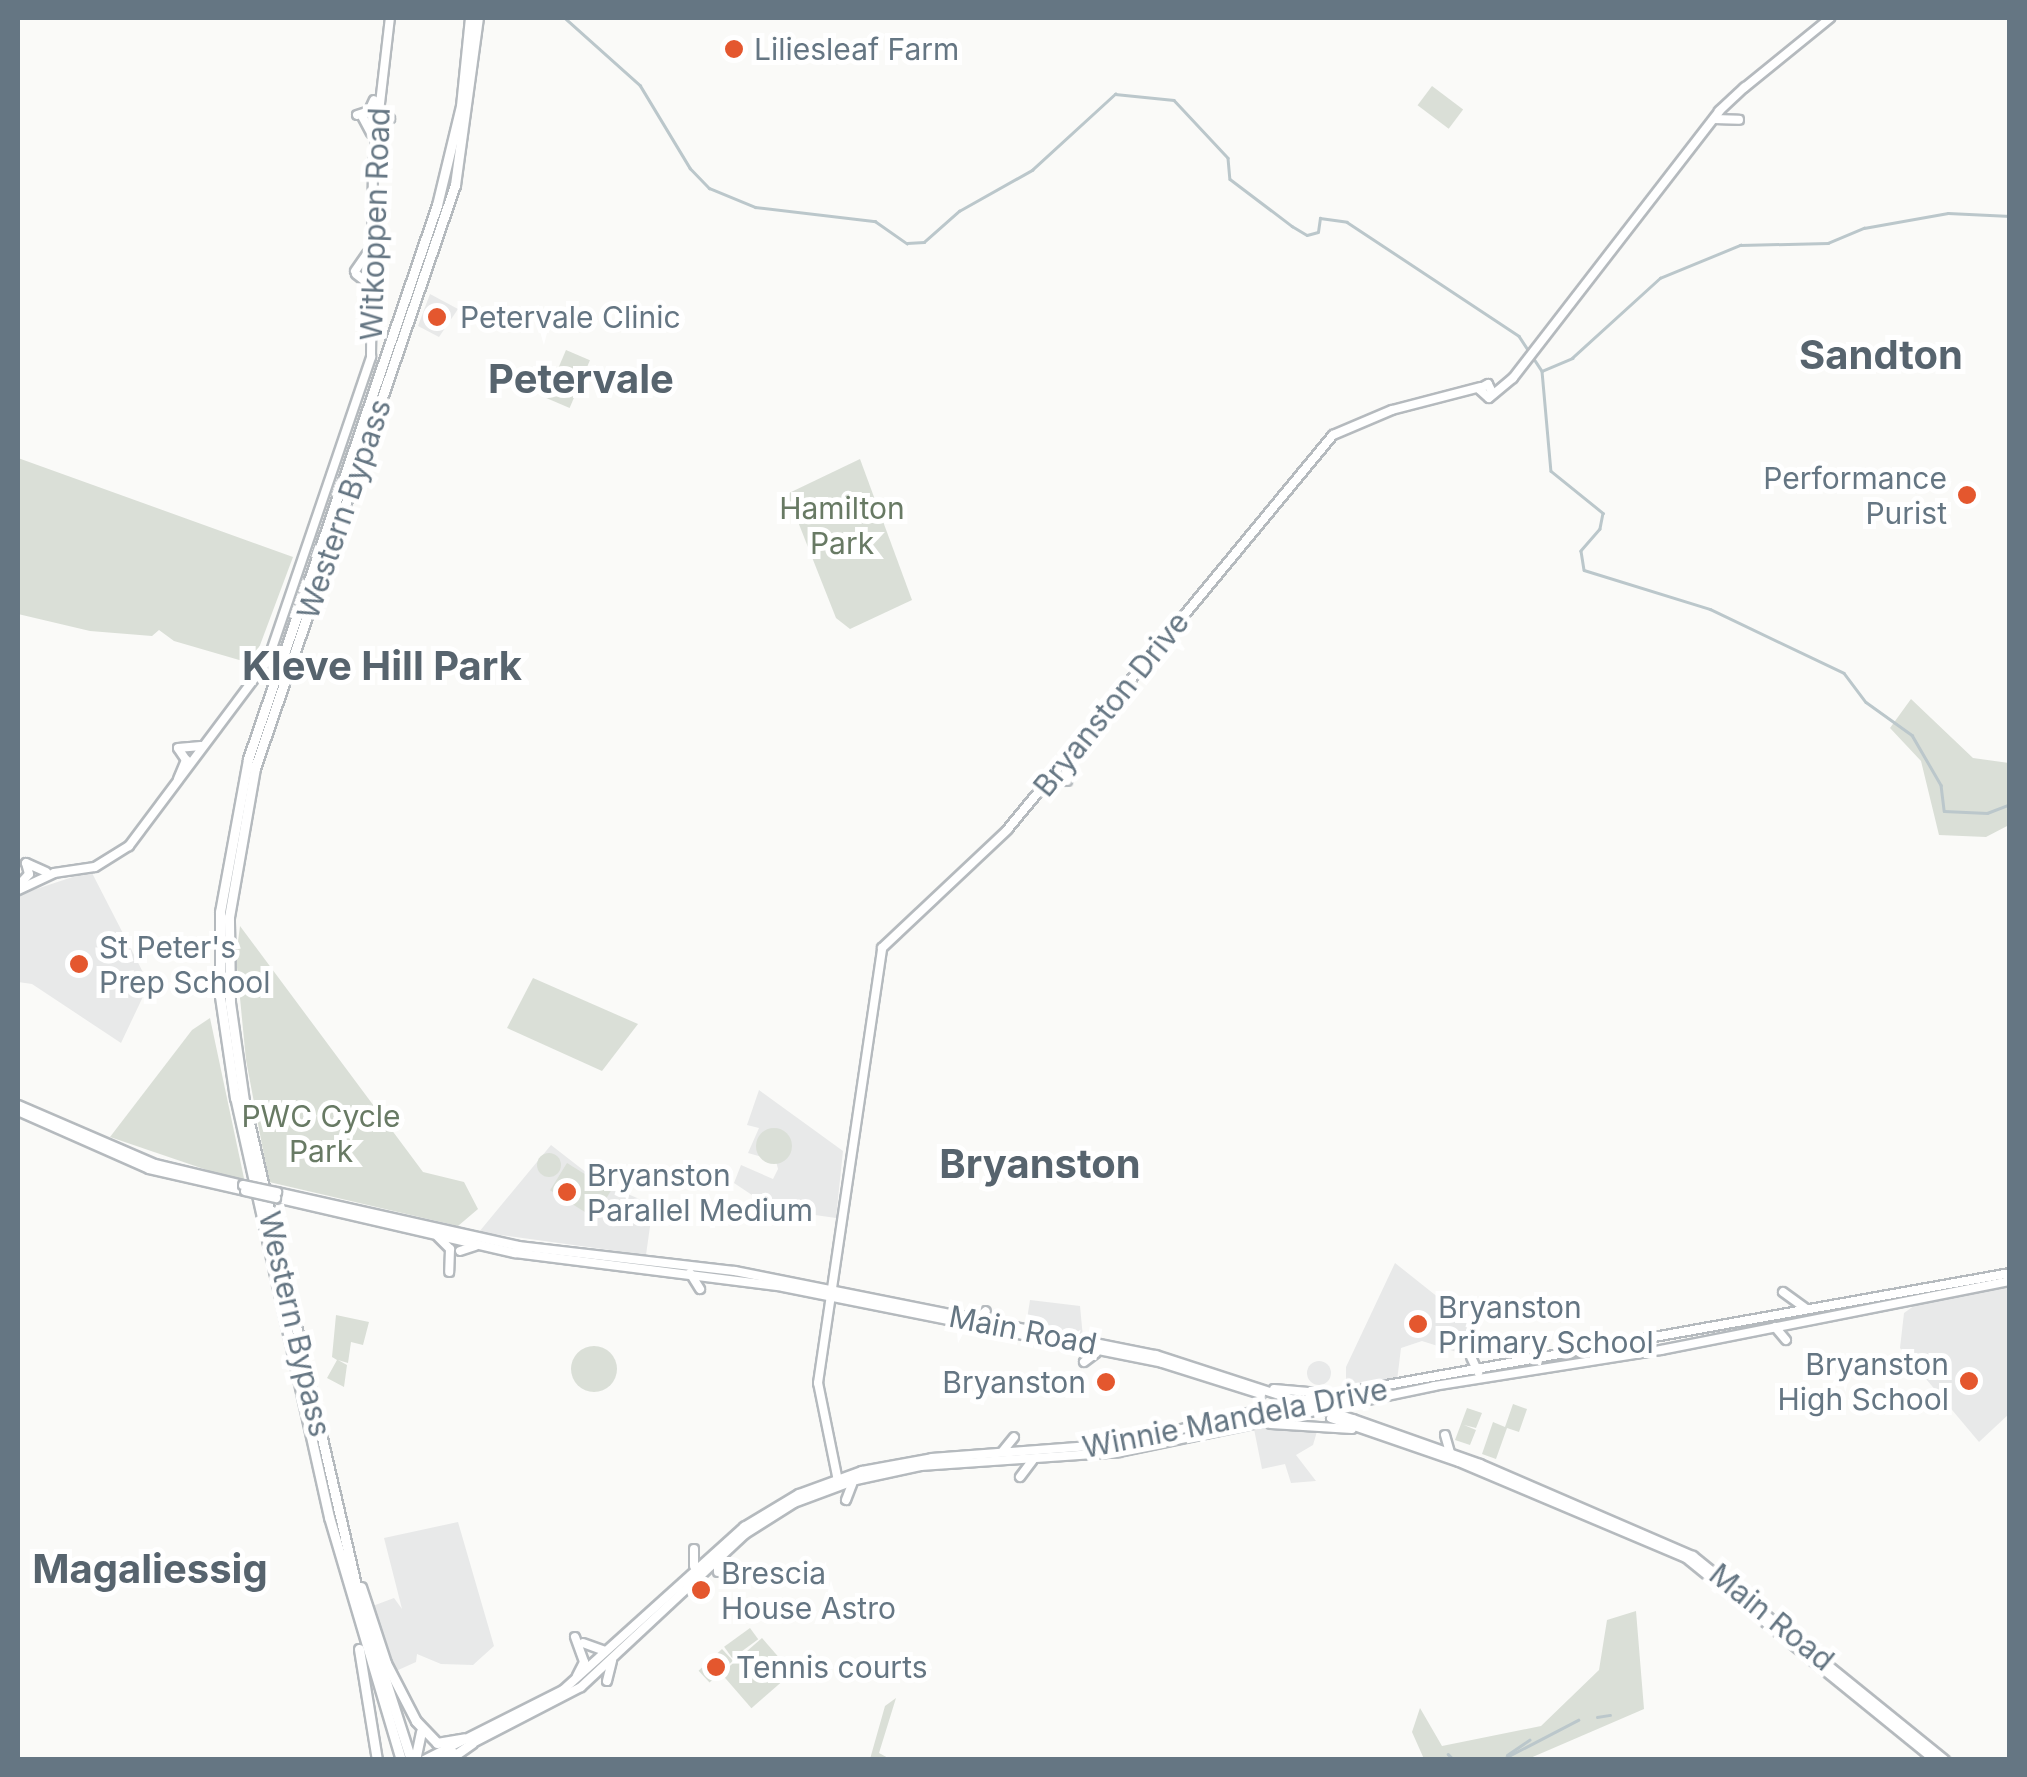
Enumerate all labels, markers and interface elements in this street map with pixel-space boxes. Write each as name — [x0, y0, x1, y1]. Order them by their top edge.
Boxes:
place label: Liliesleaf Farm — [754, 31, 959, 67]
marker: Liliesleaf Farm — [723, 38, 745, 60]
street label: Witkoppen Road — [353, 107, 397, 341]
place label: Petervale Clinic — [460, 299, 681, 335]
marker: Petervale Clinic — [424, 304, 450, 330]
district label: Sandton — [1799, 331, 1963, 379]
district label: Petervale — [488, 355, 674, 403]
street label: Western Bypass — [290, 394, 398, 624]
place label: Performance Purist — [1763, 460, 1947, 530]
marker: Performance Purist — [1956, 484, 1978, 506]
park label: Hamilton Park — [779, 490, 905, 560]
street label: Bryanston Drive — [1026, 605, 1196, 803]
district label: Kleve Hill Park — [242, 642, 522, 690]
place label: St Peter's Prep School — [99, 929, 271, 1000]
marker: St Peter's Prep School — [68, 953, 90, 975]
park label: PWC Cycle Park — [241, 1098, 401, 1168]
district label: Bryanston — [939, 1140, 1141, 1188]
place label: Bryanston Parallel Medium — [587, 1157, 813, 1228]
marker: Bryanston Parallel Medium — [556, 1181, 578, 1203]
street label: Western Bypass — [252, 1208, 338, 1440]
place label: Bryanston Primary School — [1438, 1289, 1654, 1360]
street label: Main Road — [946, 1298, 1100, 1362]
marker: Bryanston Primary School — [1407, 1313, 1429, 1335]
place label: Bryanston High School — [1777, 1346, 1949, 1416]
place label: Bryanston — [942, 1364, 1086, 1400]
marker: Bryanston High School — [1958, 1370, 1980, 1392]
street label: Winnie Mandela Drive — [1079, 1371, 1391, 1465]
marker: Bryanston — [1095, 1371, 1117, 1393]
district label: Magaliessig — [32, 1545, 268, 1593]
place label: Brescia House Astro — [721, 1555, 896, 1626]
street label: Main Road — [1702, 1556, 1842, 1678]
marker: Brescia House Astro — [690, 1579, 712, 1601]
place label: Tennis courts — [736, 1649, 927, 1685]
marker: Tennis courts — [705, 1656, 727, 1678]

